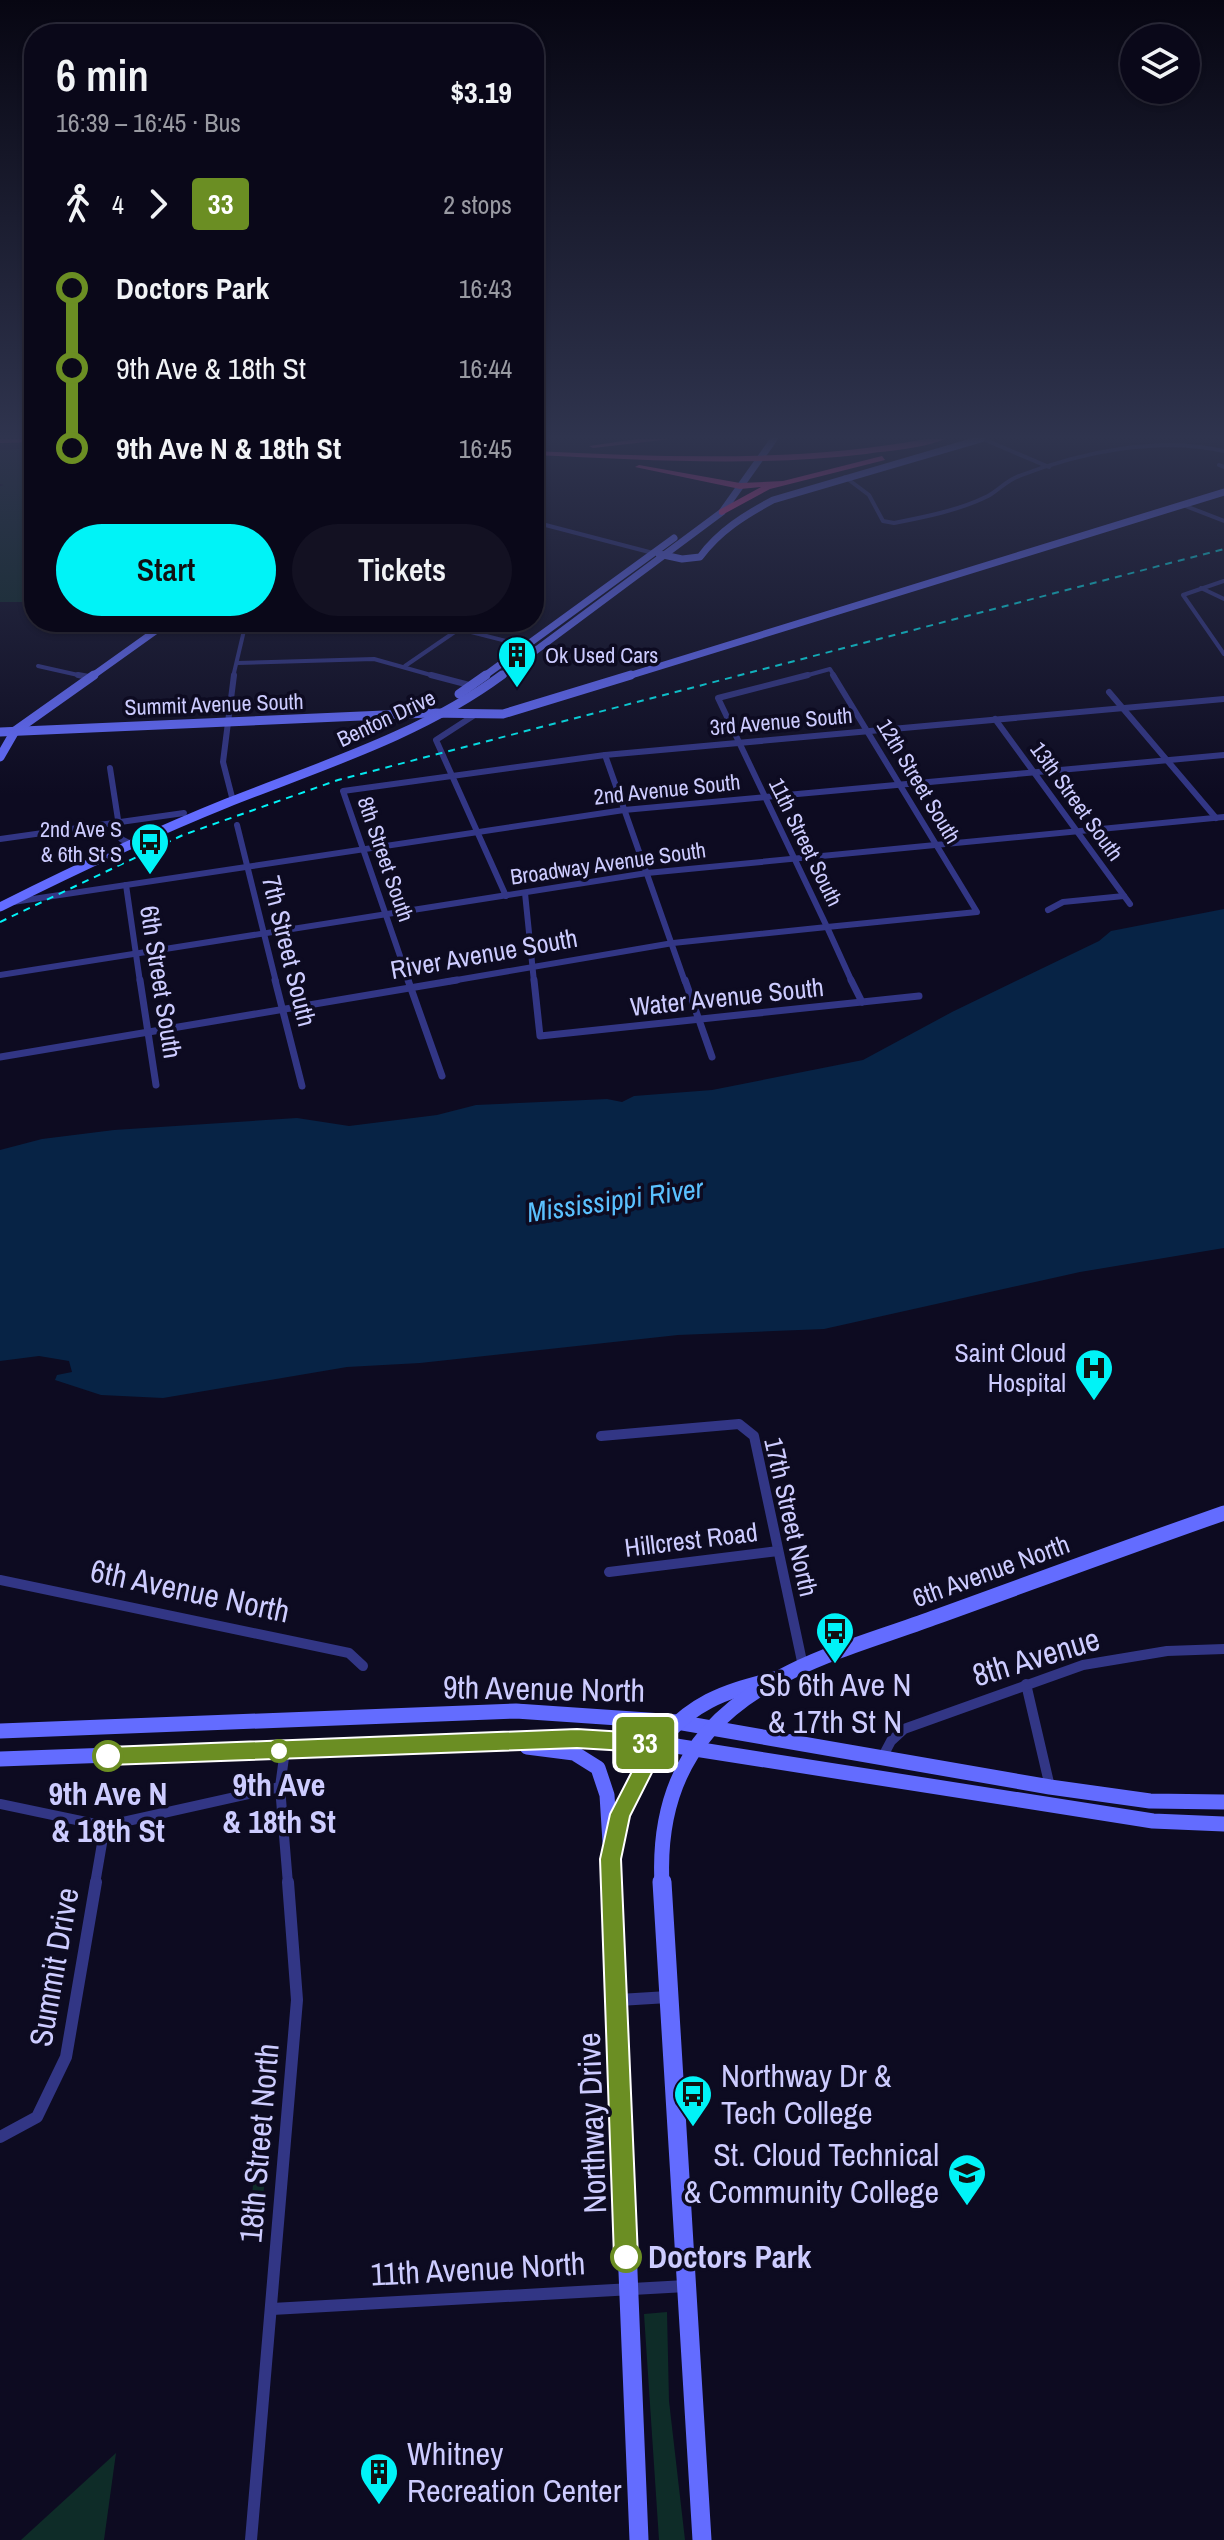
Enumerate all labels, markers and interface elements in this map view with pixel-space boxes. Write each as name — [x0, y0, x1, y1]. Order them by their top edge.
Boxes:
map controls — [1120, 24, 1200, 104]
button: layers — [1120, 24, 1200, 104]
text: 6 min — [56, 45, 149, 105]
text: $3.19 — [450, 72, 512, 112]
text: 16:39 – 16:45 · Bus — [56, 105, 241, 140]
icon: walk — [56, 182, 100, 226]
icon: forward — [136, 182, 180, 226]
text: 33 — [208, 185, 233, 223]
text: 4 — [112, 187, 124, 222]
text: 2 stops — [443, 187, 512, 222]
text: Doctors Park — [116, 268, 269, 308]
text: 16:43 — [459, 271, 512, 306]
text: 9th Ave & 18th St — [116, 348, 306, 388]
text: 16:44 — [459, 351, 512, 386]
text: 9th Ave N & 18th St — [116, 428, 341, 468]
text: 16:45 — [459, 431, 512, 466]
button: Start — [56, 524, 276, 616]
button: Tickets — [292, 524, 512, 616]
building icon: Ok Used Cars — [496, 634, 538, 689]
place label: Ok Used Cars — [545, 640, 658, 670]
street label: Benton Drive — [332, 682, 440, 754]
street label: Summit Avenue South — [124, 686, 304, 722]
street label: 3rd Avenue South — [708, 700, 854, 742]
street label: 12th Street South — [870, 713, 968, 849]
street label: 13th Street South — [1024, 735, 1130, 867]
street label: 2nd Avenue South — [592, 766, 742, 812]
street label: 11th Street South — [762, 773, 850, 911]
street label: 8th Street South — [351, 792, 421, 926]
place label: 2nd Ave S & 6th St S — [40, 814, 122, 869]
bus stop icon: 2nd Ave S & 6th St S — [129, 821, 171, 876]
street label: Broadway Avenue South — [508, 834, 708, 892]
street label: 7th Street South — [254, 872, 325, 1030]
street label: 6th Street South — [132, 903, 191, 1061]
street label: River Avenue South — [388, 920, 580, 987]
street label: Water Avenue South — [628, 969, 825, 1024]
water label: Mississippi River — [525, 1169, 707, 1231]
place label: Saint Cloud Hospital — [955, 1335, 1066, 1400]
hospital icon: Saint Cloud Hospital — [1073, 1347, 1115, 1402]
street label: 17th Street North — [756, 1434, 827, 1600]
street label: Hillcrest Road — [622, 1514, 760, 1565]
street label: 6th Avenue North — [908, 1526, 1074, 1615]
street label: 6th Avenue North — [87, 1548, 294, 1633]
bus stop icon: Sb 6th Ave N & 17th St N — [814, 1610, 856, 1665]
street label: 8th Avenue — [967, 1617, 1105, 1696]
place label: Sb 6th Ave N & 17th St N — [759, 1663, 911, 1743]
street label: 9th Avenue North — [442, 1665, 646, 1712]
line badge: 33 — [609, 1717, 681, 1769]
text: 33 — [632, 1724, 658, 1762]
marker: 9th Ave & 18th St — [268, 1740, 290, 1762]
marker: 9th Ave N & 18th St — [93, 1741, 123, 1771]
place label: 9th Ave & 18th St — [222, 1763, 336, 1843]
place label: 9th Ave N & 18th St — [48, 1772, 168, 1852]
street label: Summit Drive — [18, 1884, 89, 2050]
street label: Northway Drive — [567, 2032, 616, 2214]
street label: 18th Street North — [228, 2042, 289, 2244]
place label: Northway Dr & Tech College — [721, 2054, 892, 2134]
bus stop icon: Northway Dr & Tech College — [672, 2073, 714, 2128]
place label: St. Cloud Technical & Community College — [684, 2133, 939, 2213]
school or university icon: St. Cloud Technical & Community College — [946, 2152, 988, 2207]
place label: Doctors Park — [648, 2235, 812, 2278]
street label: 11th Avenue North — [369, 2241, 586, 2296]
marker: Doctors Park — [611, 2242, 641, 2272]
place label: Whitney Recreation Center — [407, 2432, 622, 2512]
building icon: Whitney Recreation Center — [358, 2451, 400, 2506]

